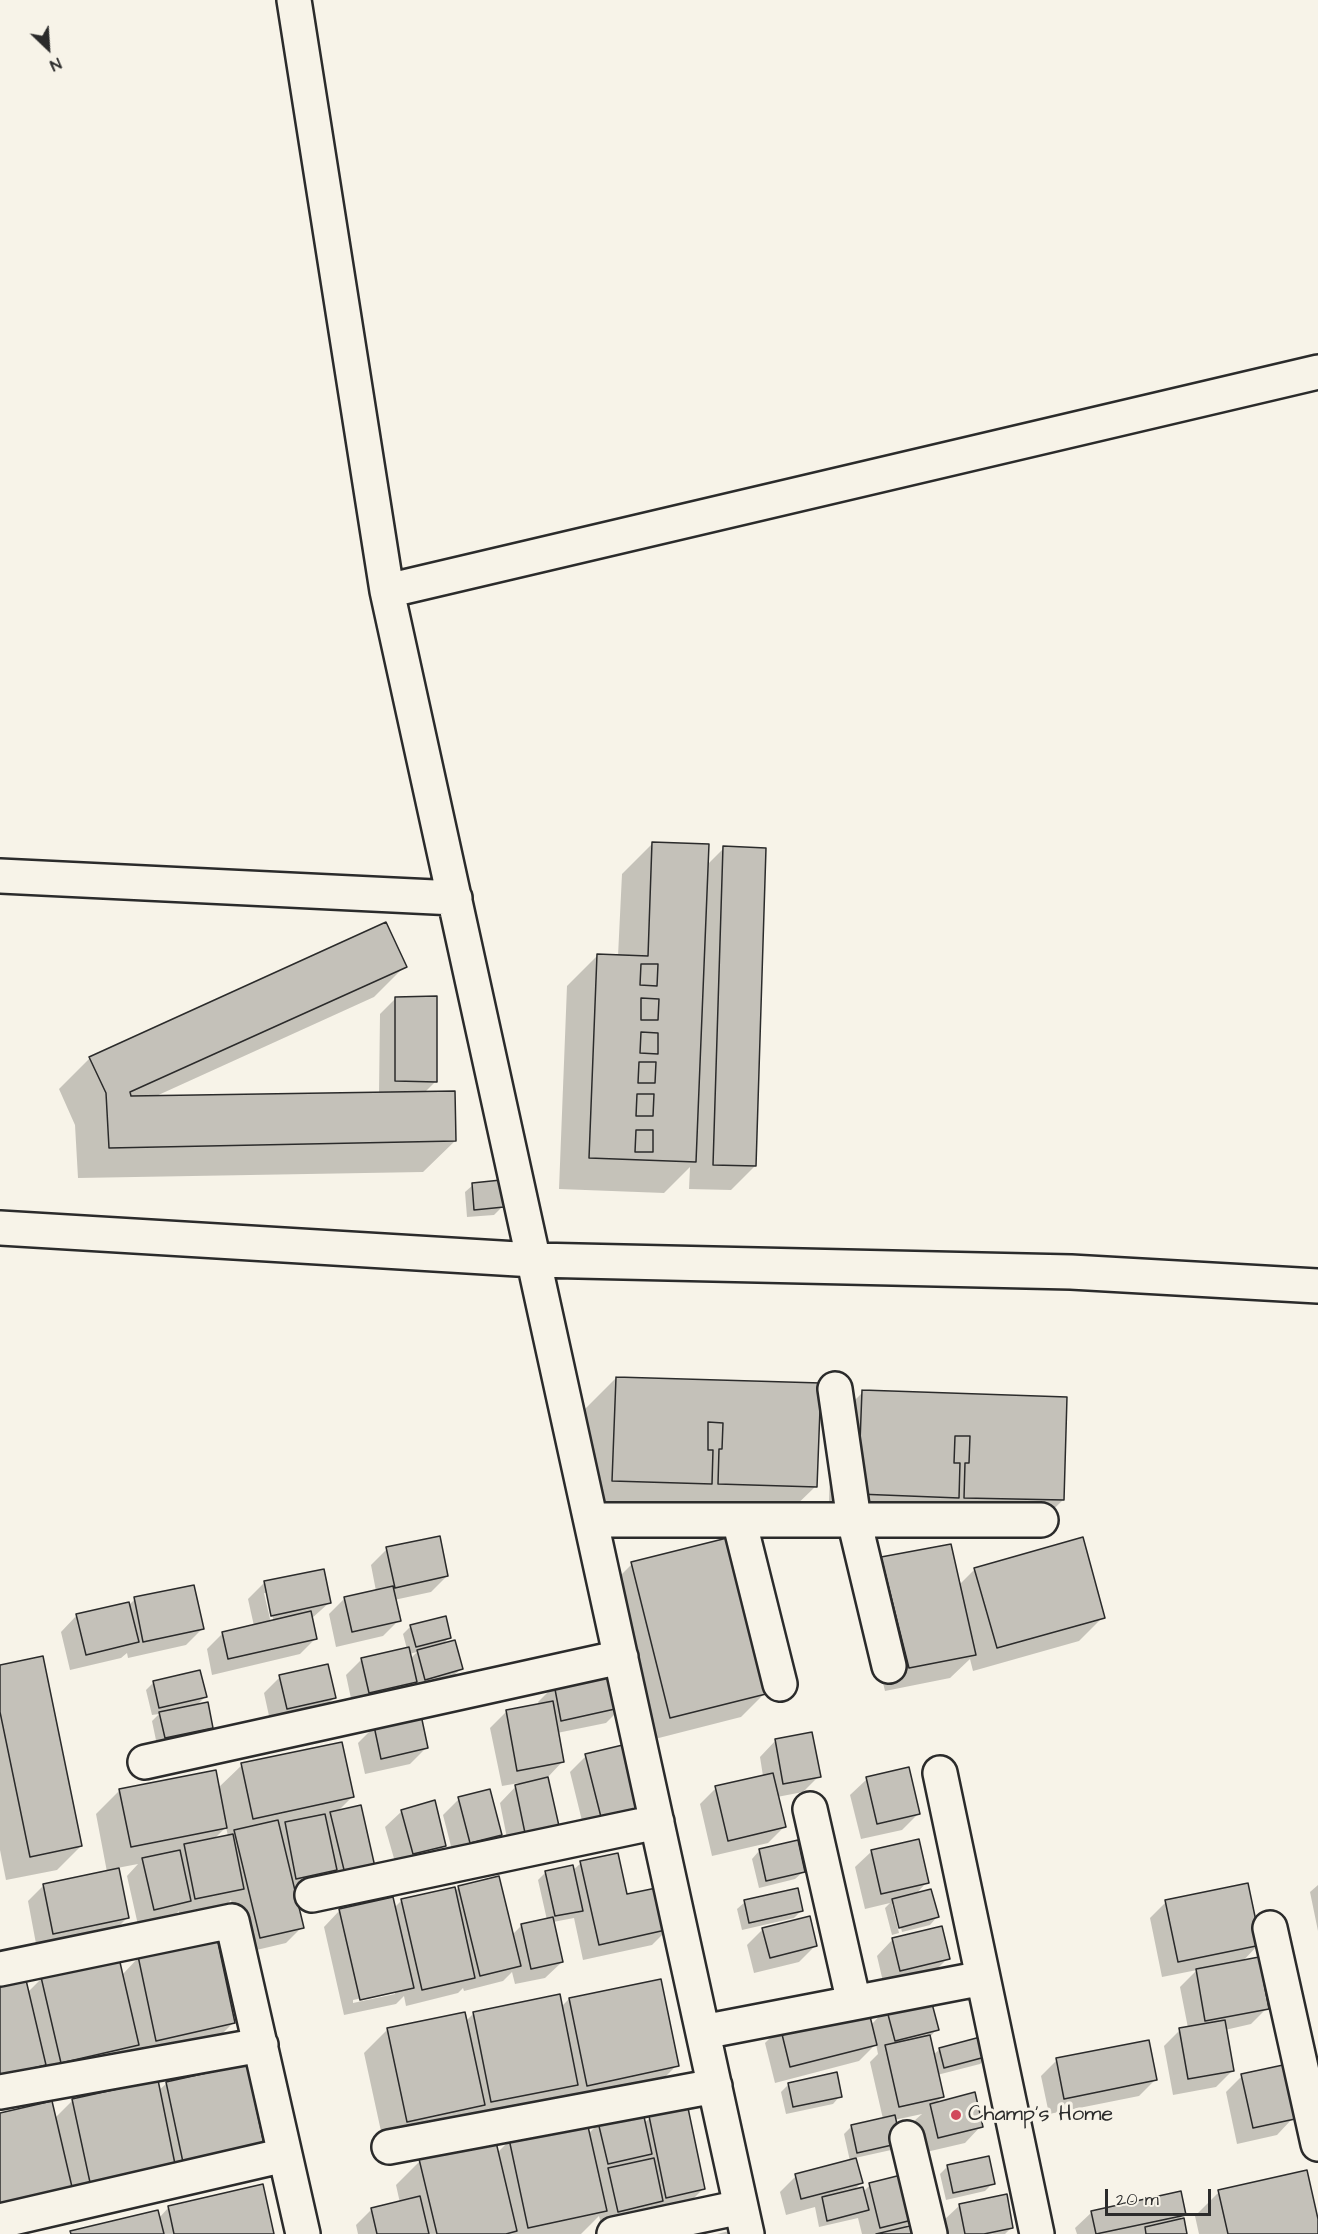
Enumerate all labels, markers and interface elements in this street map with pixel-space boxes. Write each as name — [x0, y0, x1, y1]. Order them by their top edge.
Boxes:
north arrow — [18, 18, 78, 78]
text: N — [46, 52, 65, 76]
place label: Champ's Home — [968, 2102, 1113, 2128]
marker: Champ's Home — [949, 2108, 963, 2122]
scale bar — [1108, 2177, 1214, 2215]
text: 20 m — [1116, 2187, 1159, 2212]

